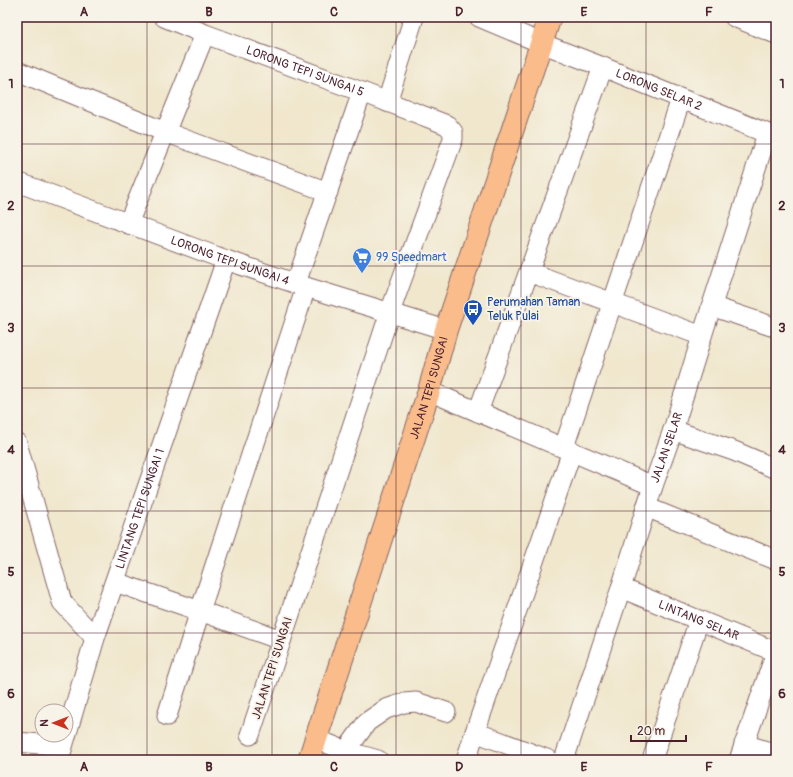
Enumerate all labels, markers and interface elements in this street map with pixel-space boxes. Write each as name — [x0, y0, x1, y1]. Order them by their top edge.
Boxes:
text: A — [80, 4, 89, 20]
text: B — [205, 4, 213, 20]
text: C — [330, 4, 338, 20]
text: D — [455, 4, 463, 20]
text: E — [581, 4, 588, 20]
text: F — [705, 4, 713, 20]
street label: LORONG TEPI SUNGAI 5 — [244, 43, 366, 100]
street label: LORONG SELAR 2 — [613, 66, 704, 114]
text: 1 — [8, 76, 14, 92]
text: 1 — [779, 76, 785, 92]
text: 2 — [7, 198, 15, 214]
text: 2 — [778, 198, 786, 214]
street label: LORONG TEPI SUNGAI 4 — [168, 233, 291, 289]
supermarket icon: 99 Speedmart — [351, 246, 373, 274]
place label: 99 Speedmart — [376, 250, 447, 265]
place label: Perumahan Taman Teluk Pulai — [487, 295, 580, 324]
bus stop icon: Perumahan Taman Teluk Pulai — [462, 298, 484, 326]
text: 3 — [7, 320, 15, 336]
text: 3 — [778, 320, 786, 336]
street label: JALAN TEPI SUNGAI — [407, 335, 452, 441]
street label: JALAN SELAR — [648, 410, 686, 485]
text: 4 — [7, 442, 15, 458]
text: 4 — [778, 442, 786, 458]
street label: LINTANG TEPI SUNGAI 1 — [113, 447, 168, 571]
text: 5 — [7, 564, 15, 580]
text: 5 — [778, 564, 786, 580]
street label: LINTANG SELAR — [656, 597, 741, 644]
street label: JALAN TEPI SUNGAI — [249, 615, 296, 721]
text: 6 — [7, 686, 15, 702]
text: 6 — [778, 686, 786, 702]
north arrow — [34, 703, 74, 743]
scale bar — [631, 717, 686, 743]
text: N — [38, 719, 51, 727]
text: 20 m — [637, 724, 666, 739]
text: A — [80, 759, 89, 775]
text: B — [205, 759, 213, 775]
text: C — [330, 759, 338, 775]
text: D — [455, 759, 463, 775]
text: E — [581, 759, 588, 775]
text: F — [705, 759, 713, 775]

